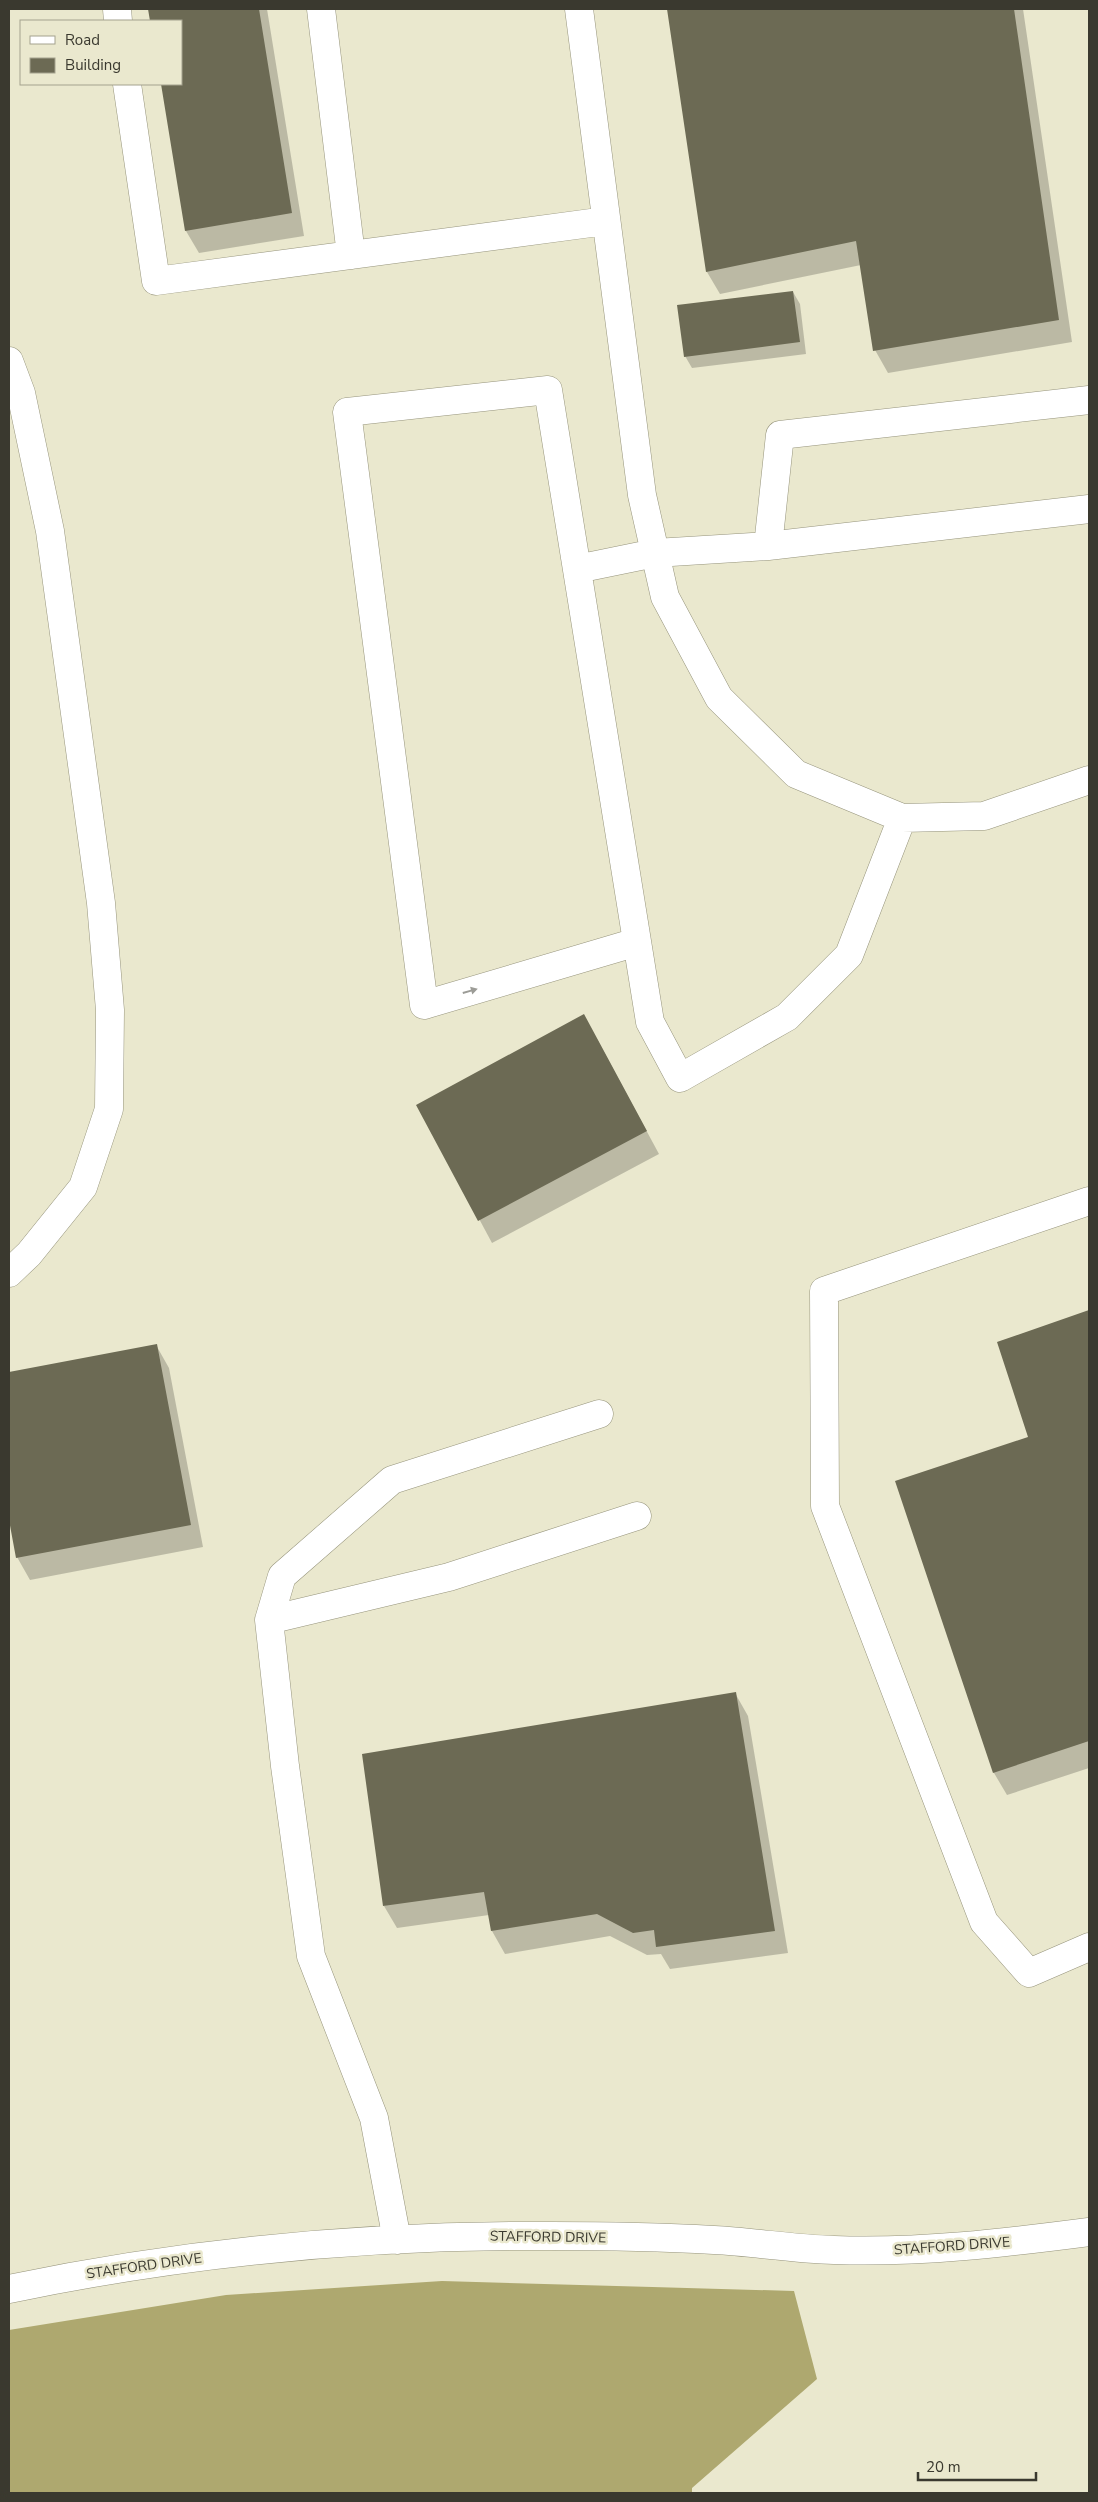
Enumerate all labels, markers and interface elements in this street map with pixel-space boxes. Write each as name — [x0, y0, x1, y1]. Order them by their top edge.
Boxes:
legend — [20, 20, 182, 85]
text: Road — [65, 30, 100, 50]
text: Building — [65, 55, 121, 75]
one-way arrow — [463, 987, 478, 995]
street label: STAFFORD DRIVE — [490, 2226, 606, 2248]
street label: STAFFORD DRIVE — [893, 2232, 1011, 2260]
street label: STAFFORD DRIVE — [85, 2248, 203, 2284]
scale bar — [918, 2450, 1036, 2482]
text: 20 m — [926, 2457, 961, 2477]

